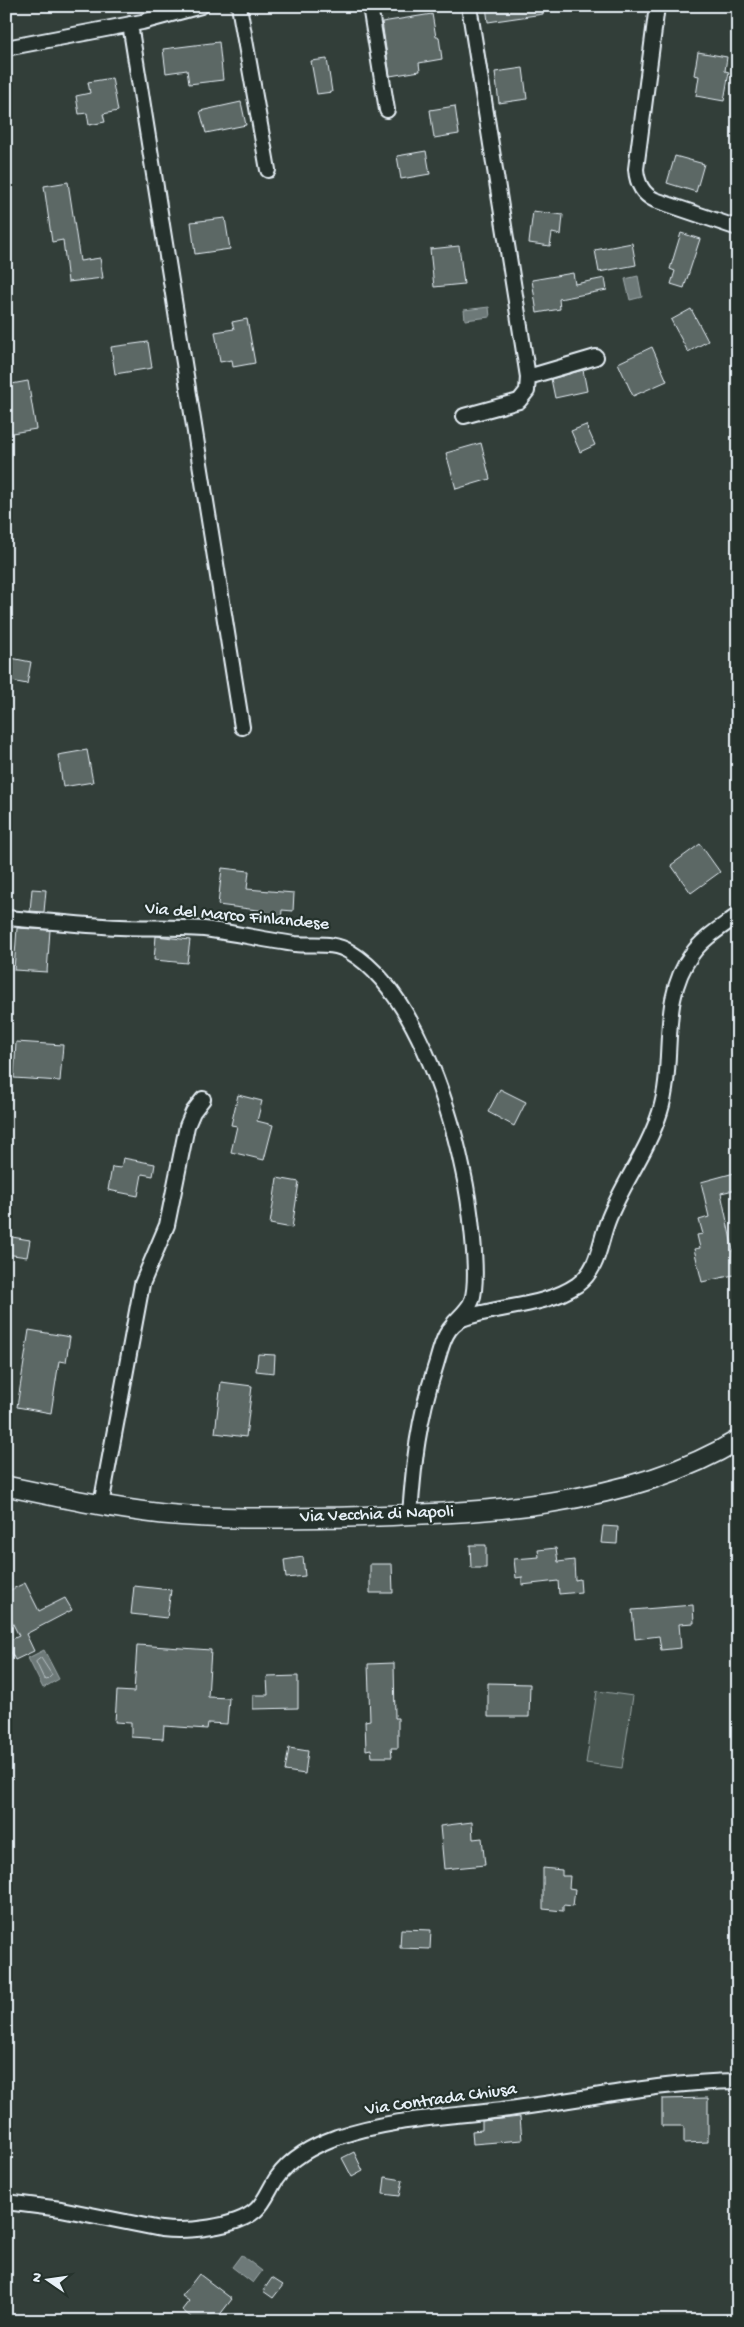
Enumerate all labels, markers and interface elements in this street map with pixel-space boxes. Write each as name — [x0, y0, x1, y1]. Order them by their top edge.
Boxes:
street label: Via del Marco Finlandese — [143, 898, 331, 936]
street label: Via Vecchia di Napoli — [299, 1502, 454, 1528]
street label: Via Contrada Chiusa — [363, 2079, 519, 2121]
north arrow — [22, 2254, 72, 2304]
text: N — [28, 2271, 47, 2284]

